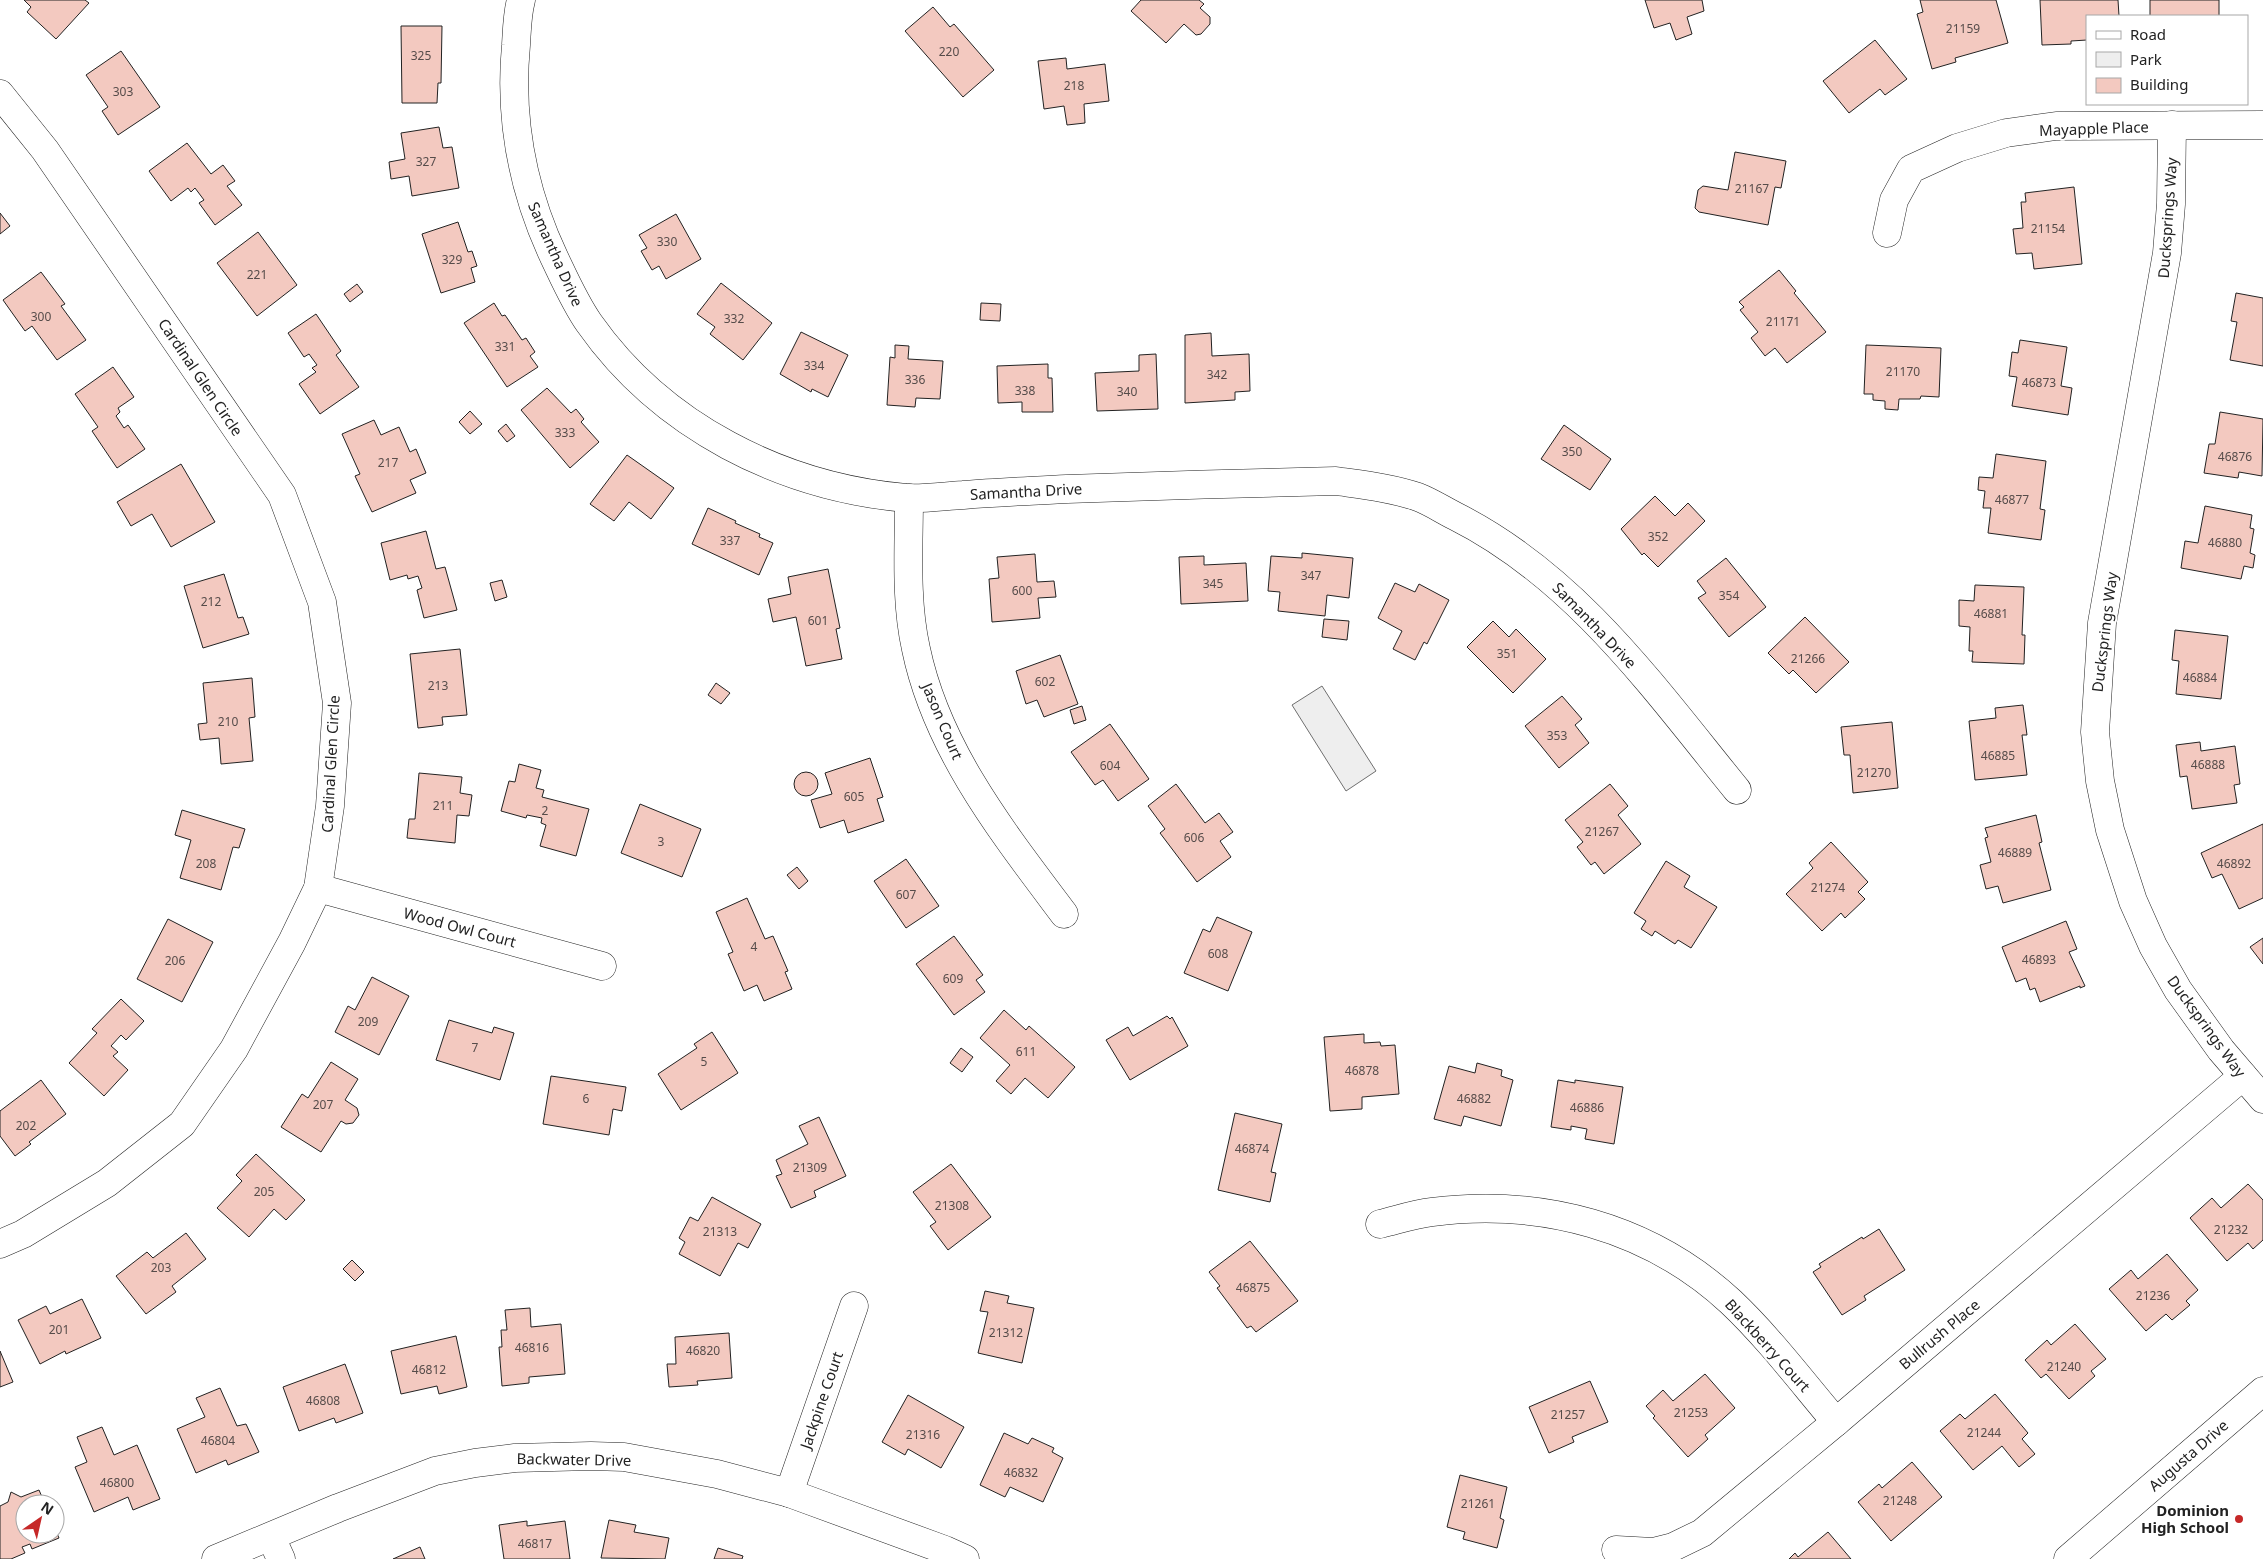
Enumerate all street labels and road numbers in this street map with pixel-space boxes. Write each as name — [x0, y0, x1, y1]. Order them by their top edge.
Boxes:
street label: Mayapple Place — [2039, 116, 2149, 140]
street label: Ducksprings Way — [2153, 157, 2181, 279]
street label: Samantha Drive — [524, 199, 588, 309]
street label: Cardinal Glen Circle — [154, 314, 248, 440]
street label: Samantha Drive — [969, 478, 1083, 504]
street label: Ducksprings Way — [2087, 570, 2121, 693]
street label: Samantha Drive — [1549, 578, 1641, 672]
street label: Jason Court — [917, 678, 968, 763]
street label: Cardinal Glen Circle — [316, 695, 344, 833]
street label: Wood Owl Court — [402, 902, 519, 952]
street label: Ducksprings Way — [2163, 971, 2251, 1081]
street label: Blackberry Court — [1721, 1294, 1815, 1396]
street label: Bullrush Place — [1894, 1294, 1984, 1374]
street label: Jackpine Court — [794, 1348, 847, 1453]
street label: Augusta Drive — [2144, 1415, 2232, 1495]
street label: Backwater Drive — [517, 1448, 631, 1470]

